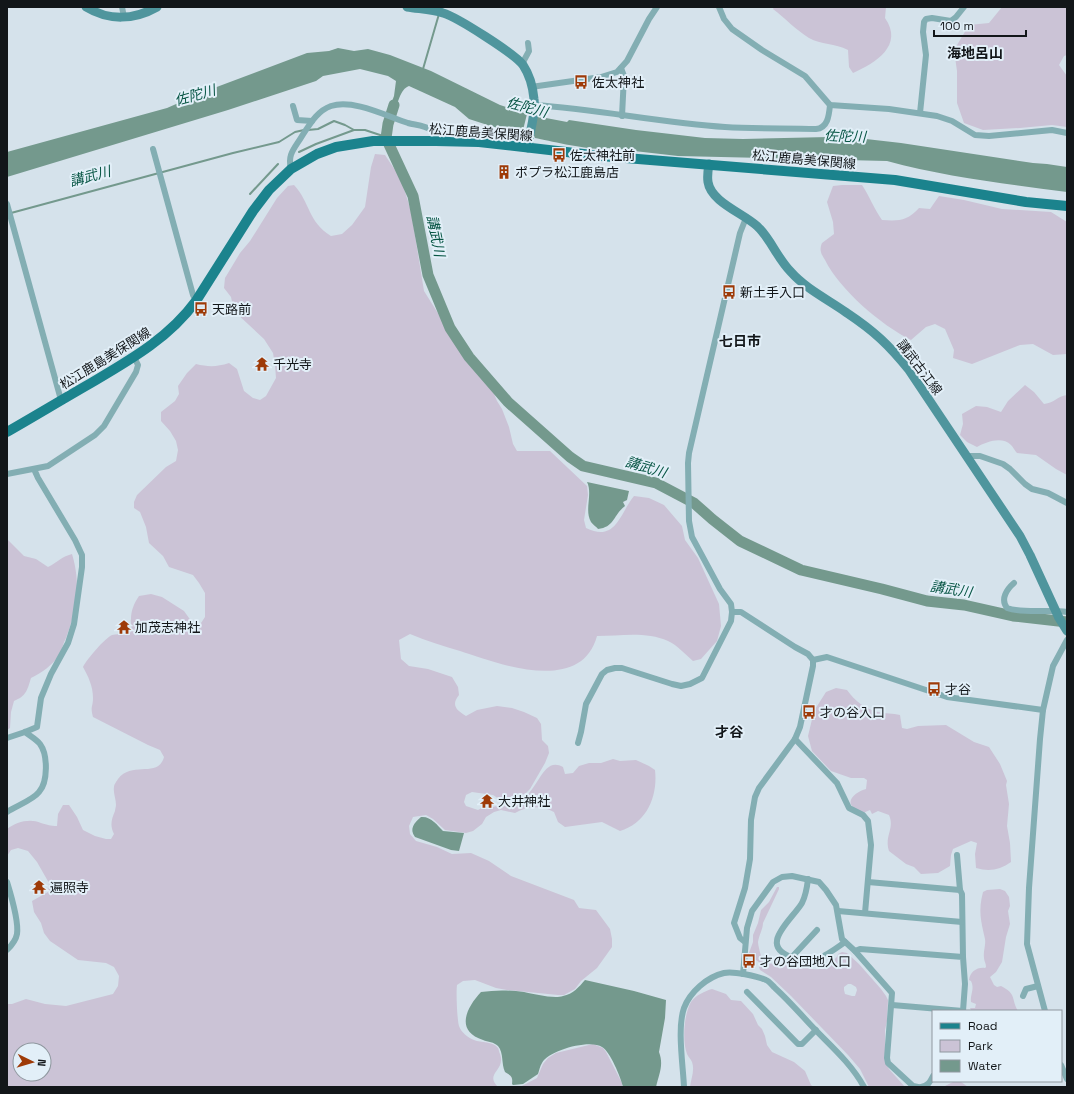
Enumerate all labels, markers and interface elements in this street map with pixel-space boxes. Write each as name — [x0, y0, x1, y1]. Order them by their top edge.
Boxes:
scale bar — [934, 12, 1026, 38]
text: 100 m — [940, 18, 974, 34]
district label: 海地呂山 — [947, 44, 1003, 62]
bus stop icon: 佐太神社 — [573, 74, 589, 90]
place label: 佐太神社 — [592, 74, 644, 91]
water label: 佐陀川 — [172, 80, 220, 109]
water label: 佐陀川 — [504, 93, 552, 122]
street label: 松江鹿島美保関線 — [428, 120, 533, 145]
water label: 佐陀川 — [824, 126, 868, 146]
street label: 松江鹿島美保関線 — [751, 146, 857, 172]
bus stop icon: 佐太神社前 — [551, 147, 567, 163]
place label: 佐太神社前 — [570, 147, 635, 164]
water label: 講武川 — [67, 161, 115, 190]
building icon: ポプラ松江鹿島店 — [496, 164, 512, 180]
place label: ポプラ松江鹿島店 — [515, 164, 619, 181]
water label: 講武川 — [423, 214, 449, 260]
bus stop icon: 新土手入口 — [721, 284, 737, 300]
place label: 新土手入口 — [740, 284, 805, 301]
bus stop icon: 天路前 — [193, 301, 209, 317]
place label: 天路前 — [212, 301, 251, 318]
street label: 松江鹿島美保関線 — [57, 324, 154, 393]
district label: 七日市 — [719, 332, 761, 350]
street label: 講武古江線 — [893, 336, 946, 398]
temple icon: 千光寺 — [254, 356, 270, 372]
place label: 千光寺 — [273, 356, 312, 373]
water label: 講武川 — [623, 452, 671, 482]
water label: 講武川 — [929, 577, 975, 601]
temple icon: 加茂志神社 — [116, 619, 132, 635]
place label: 加茂志神社 — [135, 619, 200, 636]
bus stop icon: 才谷 — [926, 681, 942, 697]
place label: 才谷 — [945, 681, 971, 698]
bus stop icon: 才の谷入口 — [801, 704, 817, 720]
place label: 才の谷入口 — [820, 704, 885, 721]
district label: 才谷 — [715, 723, 744, 741]
temple icon: 大井神社 — [479, 793, 495, 809]
place label: 大井神社 — [498, 793, 550, 810]
temple icon: 遍照寺 — [31, 879, 47, 895]
place label: 遍照寺 — [50, 879, 89, 896]
bus stop icon: 才の谷団地入口 — [741, 953, 757, 969]
place label: 才の谷団地入口 — [760, 953, 851, 970]
legend — [932, 1010, 1062, 1082]
text: Road — [968, 1018, 997, 1034]
text: Park — [968, 1038, 993, 1054]
north arrow — [12, 1042, 52, 1082]
text: Water — [968, 1058, 1002, 1074]
text: N — [35, 1059, 49, 1067]

